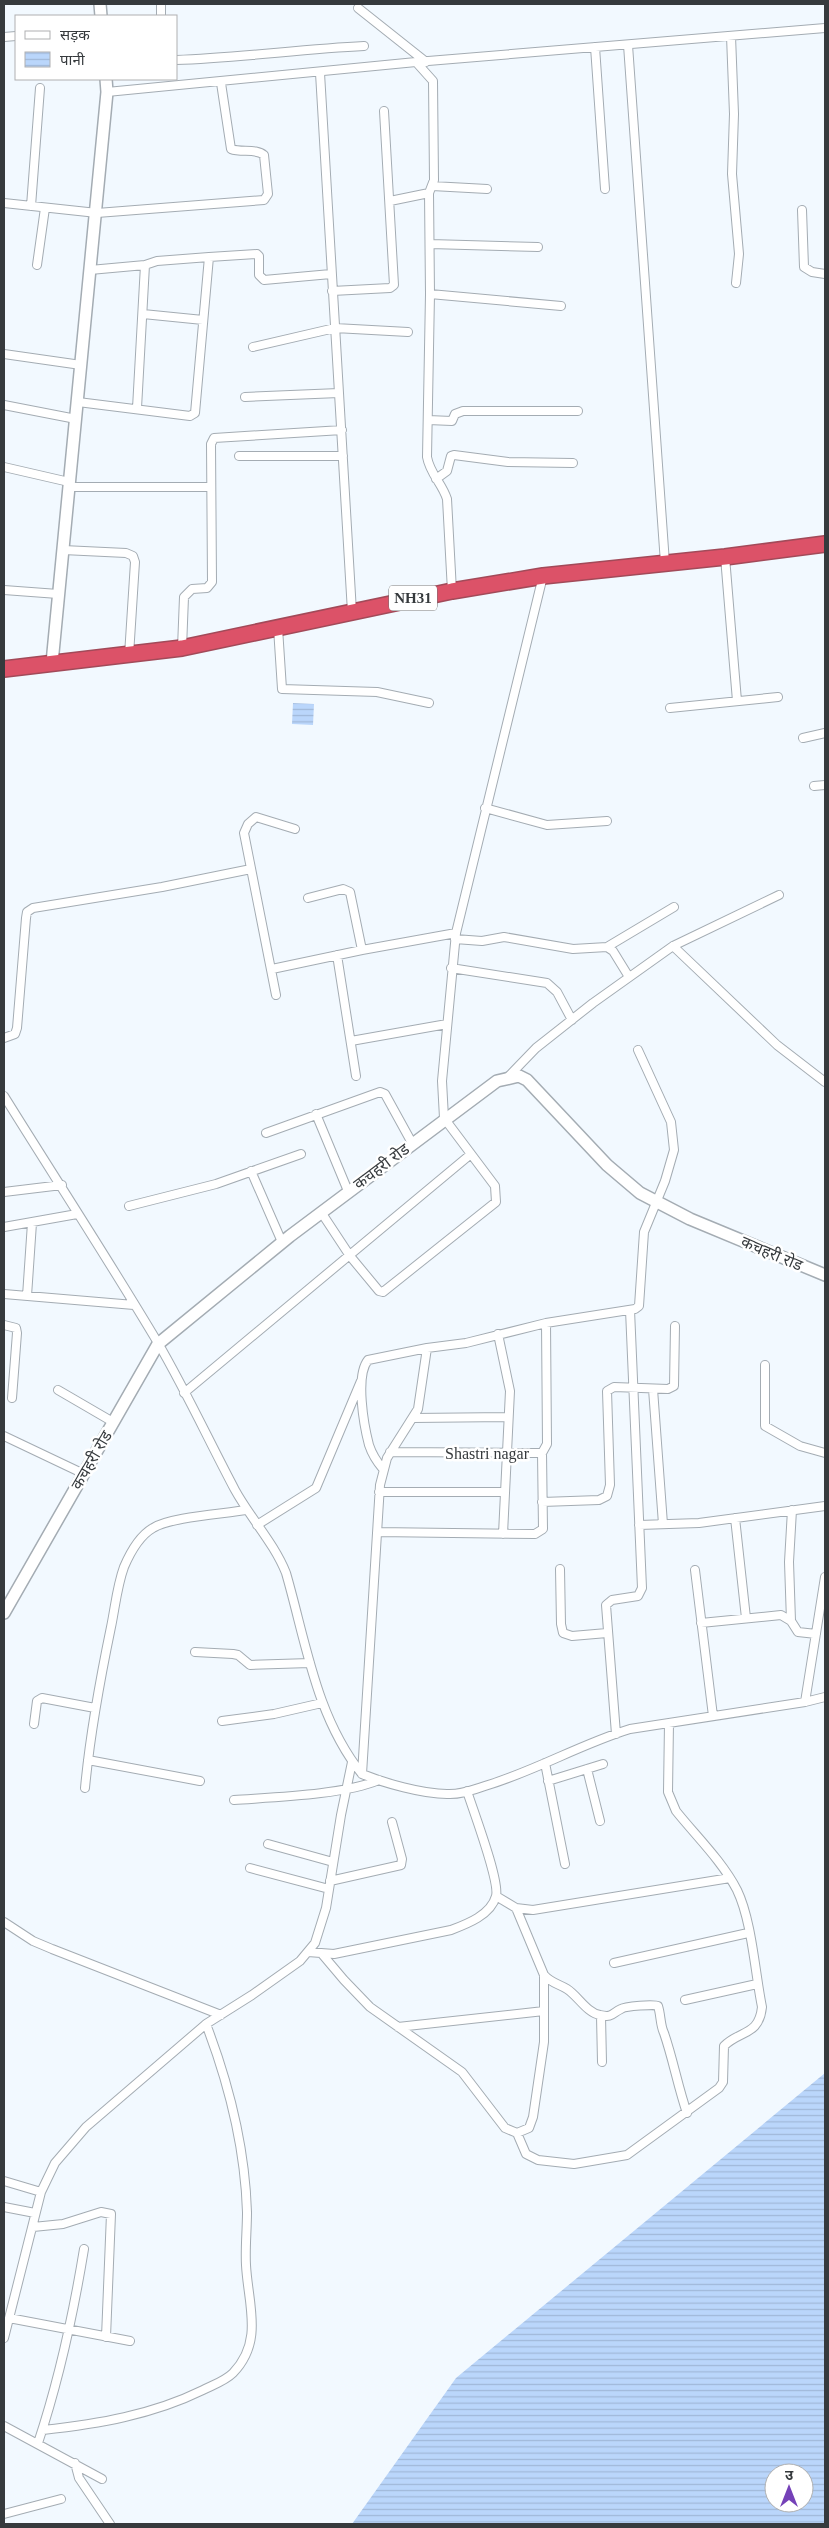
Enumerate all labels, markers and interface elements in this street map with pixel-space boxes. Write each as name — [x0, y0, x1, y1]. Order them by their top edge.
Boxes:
legend — [15, 15, 178, 80]
text: सड़क — [60, 27, 90, 43]
text: पानी — [60, 52, 86, 68]
road number: NH31 — [389, 586, 437, 610]
street label: कचहरी रोड — [350, 1140, 413, 1193]
street label: कचहरी रोड — [739, 1233, 805, 1274]
street label: कचहरी रोड — [68, 1428, 115, 1493]
street label: Shastri nagar — [445, 1445, 530, 1463]
north arrow — [764, 2463, 814, 2513]
text: उ — [785, 2468, 794, 2483]

